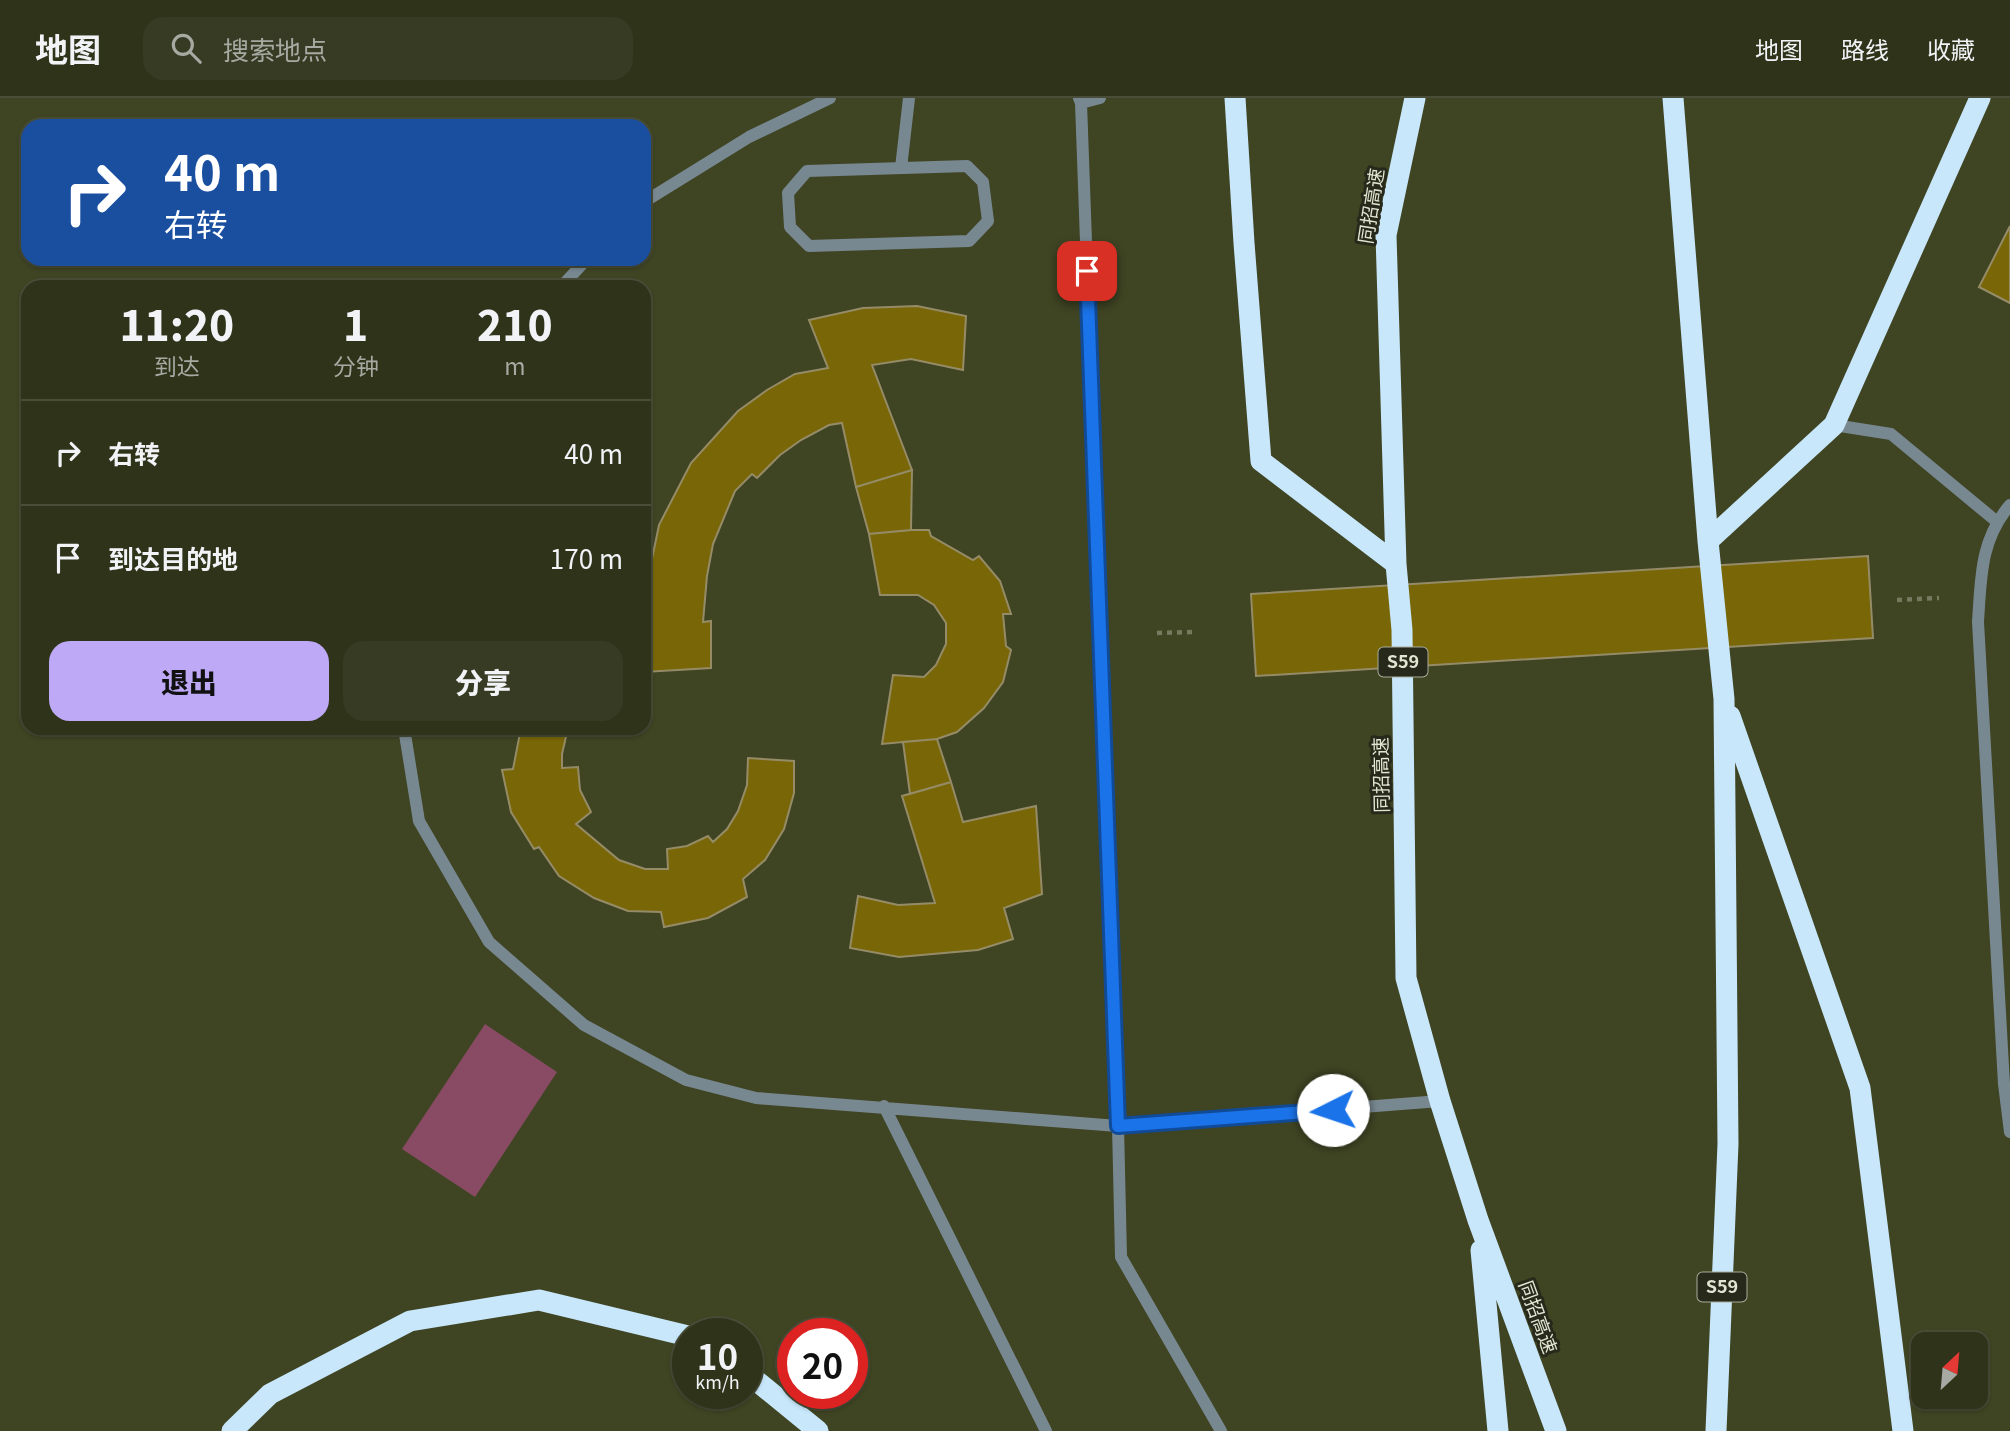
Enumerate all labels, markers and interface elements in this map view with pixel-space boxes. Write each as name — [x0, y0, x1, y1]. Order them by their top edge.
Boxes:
search box — [143, 17, 633, 80]
text: 地图 — [35, 24, 101, 72]
icon: search — [167, 29, 205, 67]
text: 搜索地点 — [223, 30, 327, 67]
text: 地图 — [1755, 31, 1803, 66]
text: 路线 — [1841, 31, 1889, 66]
text: 收藏 — [1927, 31, 1975, 66]
text: 40 m — [164, 134, 280, 205]
icon: right — [49, 147, 140, 238]
street label: 同招高速 — [1350, 166, 1389, 245]
text: 右转 — [164, 200, 228, 246]
pin — [1057, 241, 1117, 301]
icon: arrive — [1068, 252, 1106, 290]
text: 11:20 — [119, 292, 234, 353]
text: 1 — [343, 292, 368, 353]
text: 210 — [477, 292, 553, 353]
text: 到达 — [154, 348, 200, 382]
text: 分钟 — [333, 348, 379, 382]
text: m — [504, 348, 525, 382]
icon: right — [49, 434, 87, 472]
text: 右转 — [108, 434, 160, 471]
text: 40 m — [564, 434, 623, 471]
icon: arrive — [49, 539, 87, 577]
text: 到达目的地 — [108, 539, 238, 576]
text: 170 m — [550, 539, 623, 576]
button: 退出 — [49, 641, 329, 721]
button: 分享 — [343, 641, 623, 721]
road number: S59 — [1378, 648, 1428, 676]
street label: 同招高速 — [1365, 737, 1394, 813]
position arrow — [1296, 1073, 1370, 1147]
road number: S59 — [1698, 1272, 1746, 1302]
street label: 同招高速 — [1514, 1276, 1565, 1357]
speed limit sign: 20 — [777, 1318, 868, 1409]
text: 10 — [697, 1329, 738, 1380]
north arrow — [1911, 1332, 1988, 1409]
map controls — [1911, 1332, 1988, 1409]
text: km/h — [695, 1368, 740, 1394]

